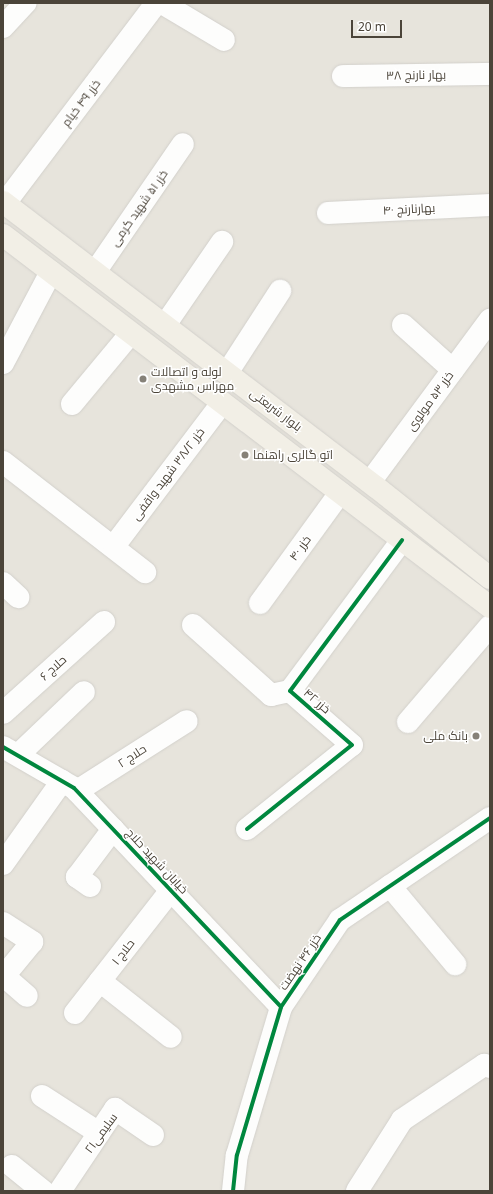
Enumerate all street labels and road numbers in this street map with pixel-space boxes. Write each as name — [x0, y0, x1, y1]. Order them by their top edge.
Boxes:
street label: بهار نارنج ۳۸ — [386, 67, 446, 83]
street label: خزر ۴۹ خیام — [59, 77, 103, 129]
street label: خزر ۵۱ شهید کرمی — [107, 167, 171, 249]
street label: بهارنارنج ۴۰ — [382, 200, 436, 218]
street label: خزر ۵۳ مولوی — [404, 368, 456, 434]
street label: بلوار شریعتی — [247, 386, 305, 434]
street label: خزر ۳۸/۲ شهید واقفی — [128, 425, 208, 523]
street label: خزر ۴۰ — [286, 533, 314, 563]
street label: حلاج ۶ — [37, 652, 69, 684]
street label: خزر ۴۲ — [301, 685, 333, 717]
street label: حلاج ۲ — [115, 741, 149, 771]
street label: خیابان شهید حلاج — [123, 825, 191, 897]
street label: خزر ۴۶ نهضت — [276, 931, 324, 993]
street label: حلاج ۱ — [109, 936, 137, 968]
street label: سلیمی۲۱ — [82, 1110, 120, 1156]

